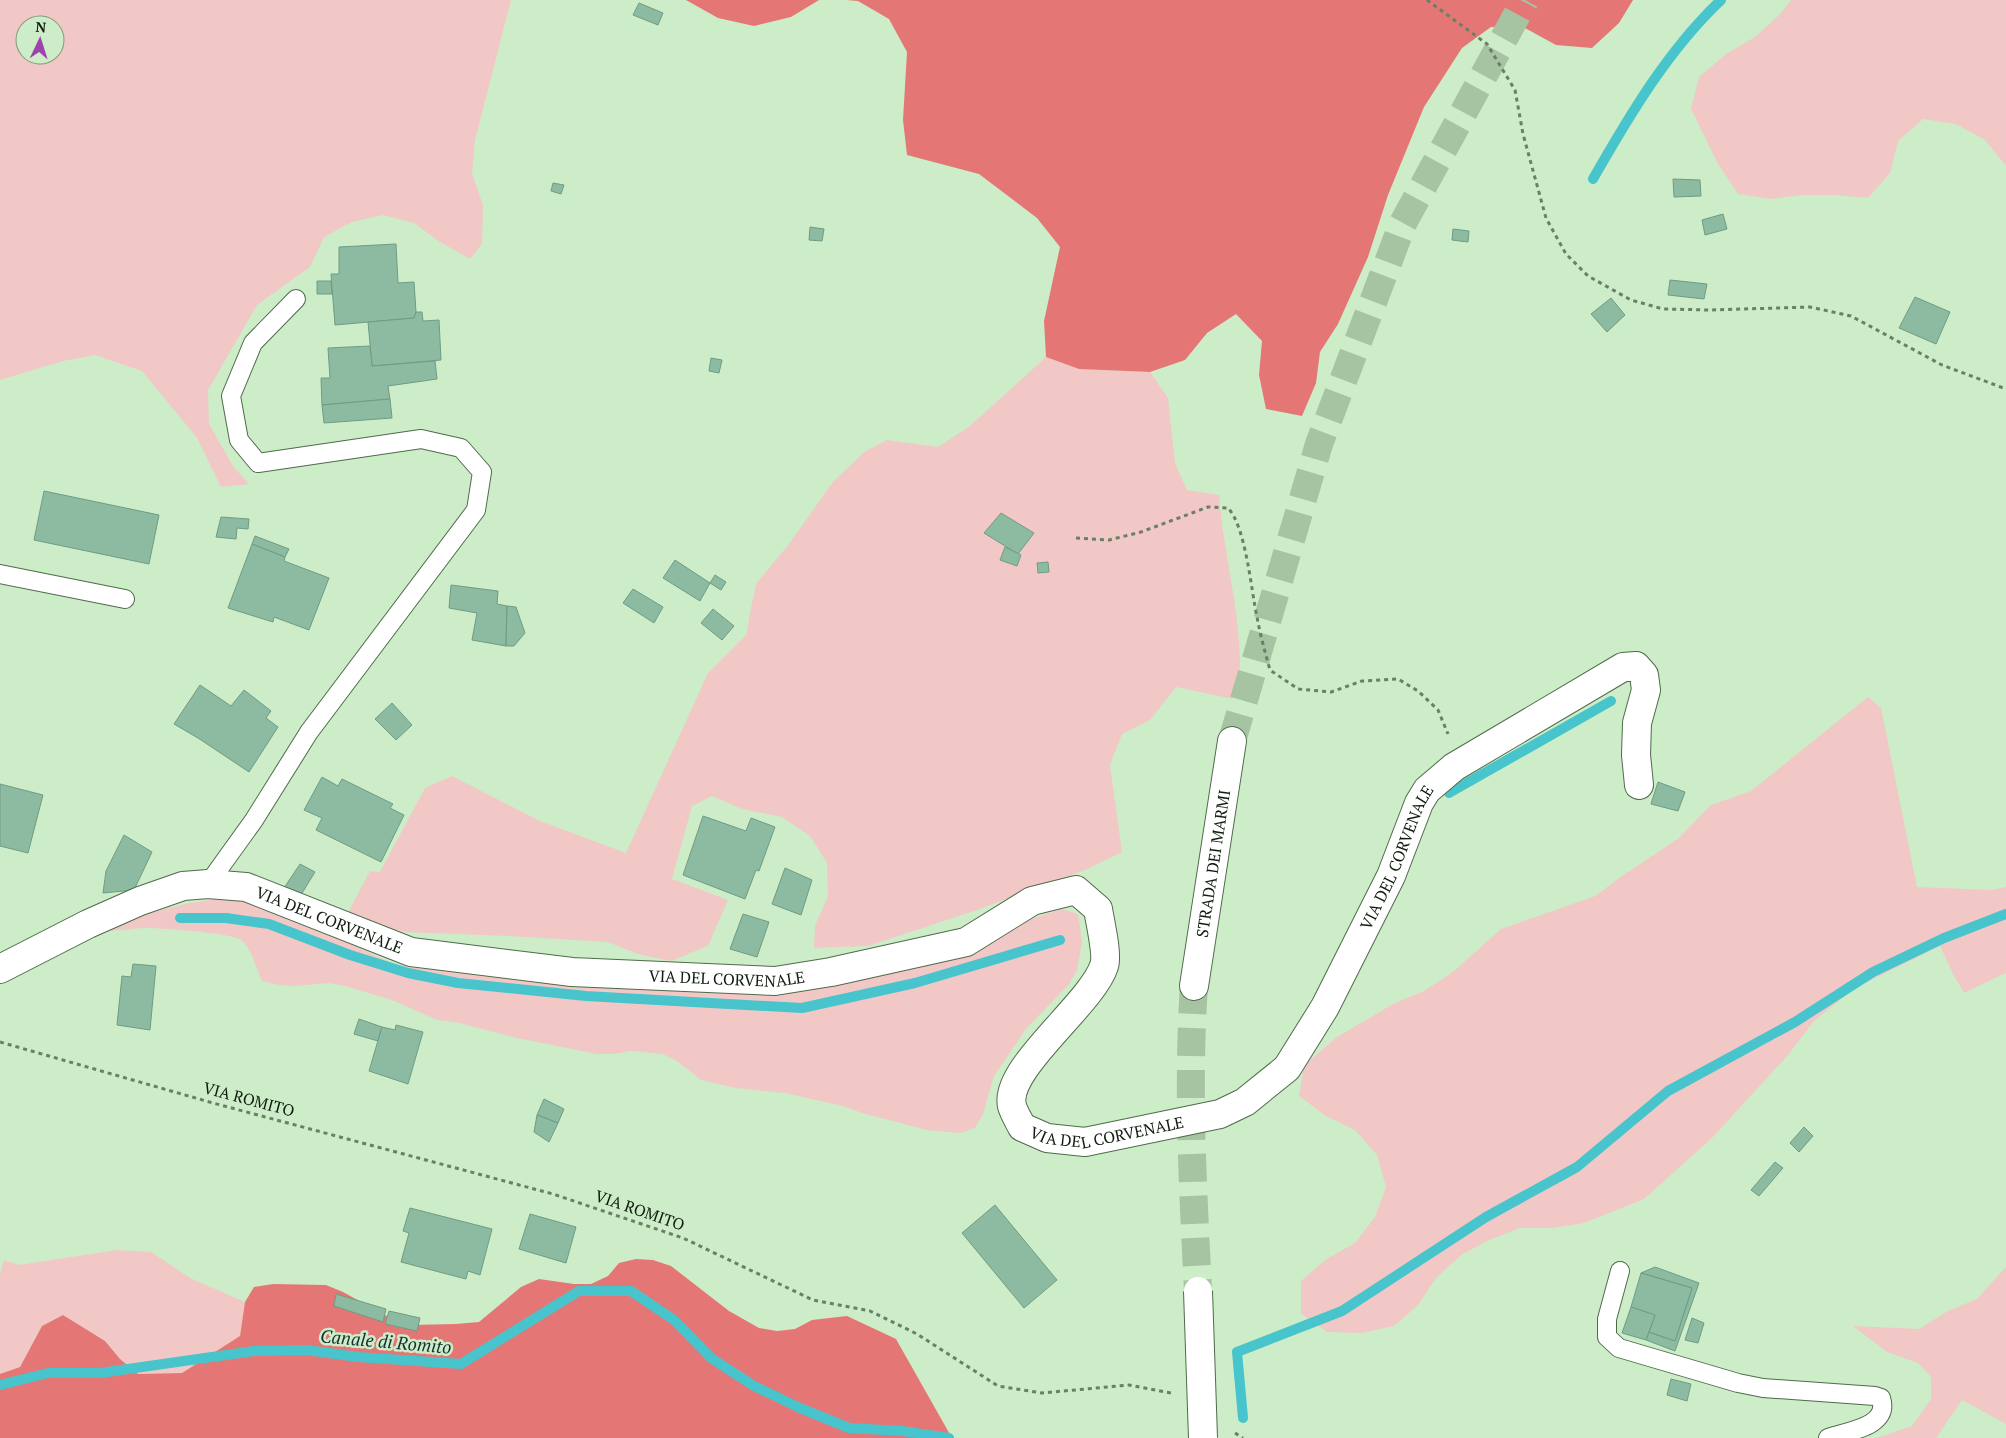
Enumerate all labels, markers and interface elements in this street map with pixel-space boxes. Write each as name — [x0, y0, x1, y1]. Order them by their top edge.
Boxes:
north arrow — [15, 15, 65, 65]
text: N — [35, 17, 47, 36]
street label: VIA DEL CORVENALE — [1355, 781, 1438, 934]
street label: STRADA DEI MARMI — [1191, 788, 1235, 939]
street label: VIA DEL CORVENALE — [253, 881, 406, 959]
street label: VIA DEL CORVENALE — [648, 964, 806, 992]
street label: VIA ROMITO — [201, 1076, 297, 1122]
street label: VIA DEL CORVENALE — [1027, 1111, 1186, 1154]
street label: VIA ROMITO — [592, 1184, 688, 1236]
water label: Canale di Romito — [319, 1323, 453, 1359]

